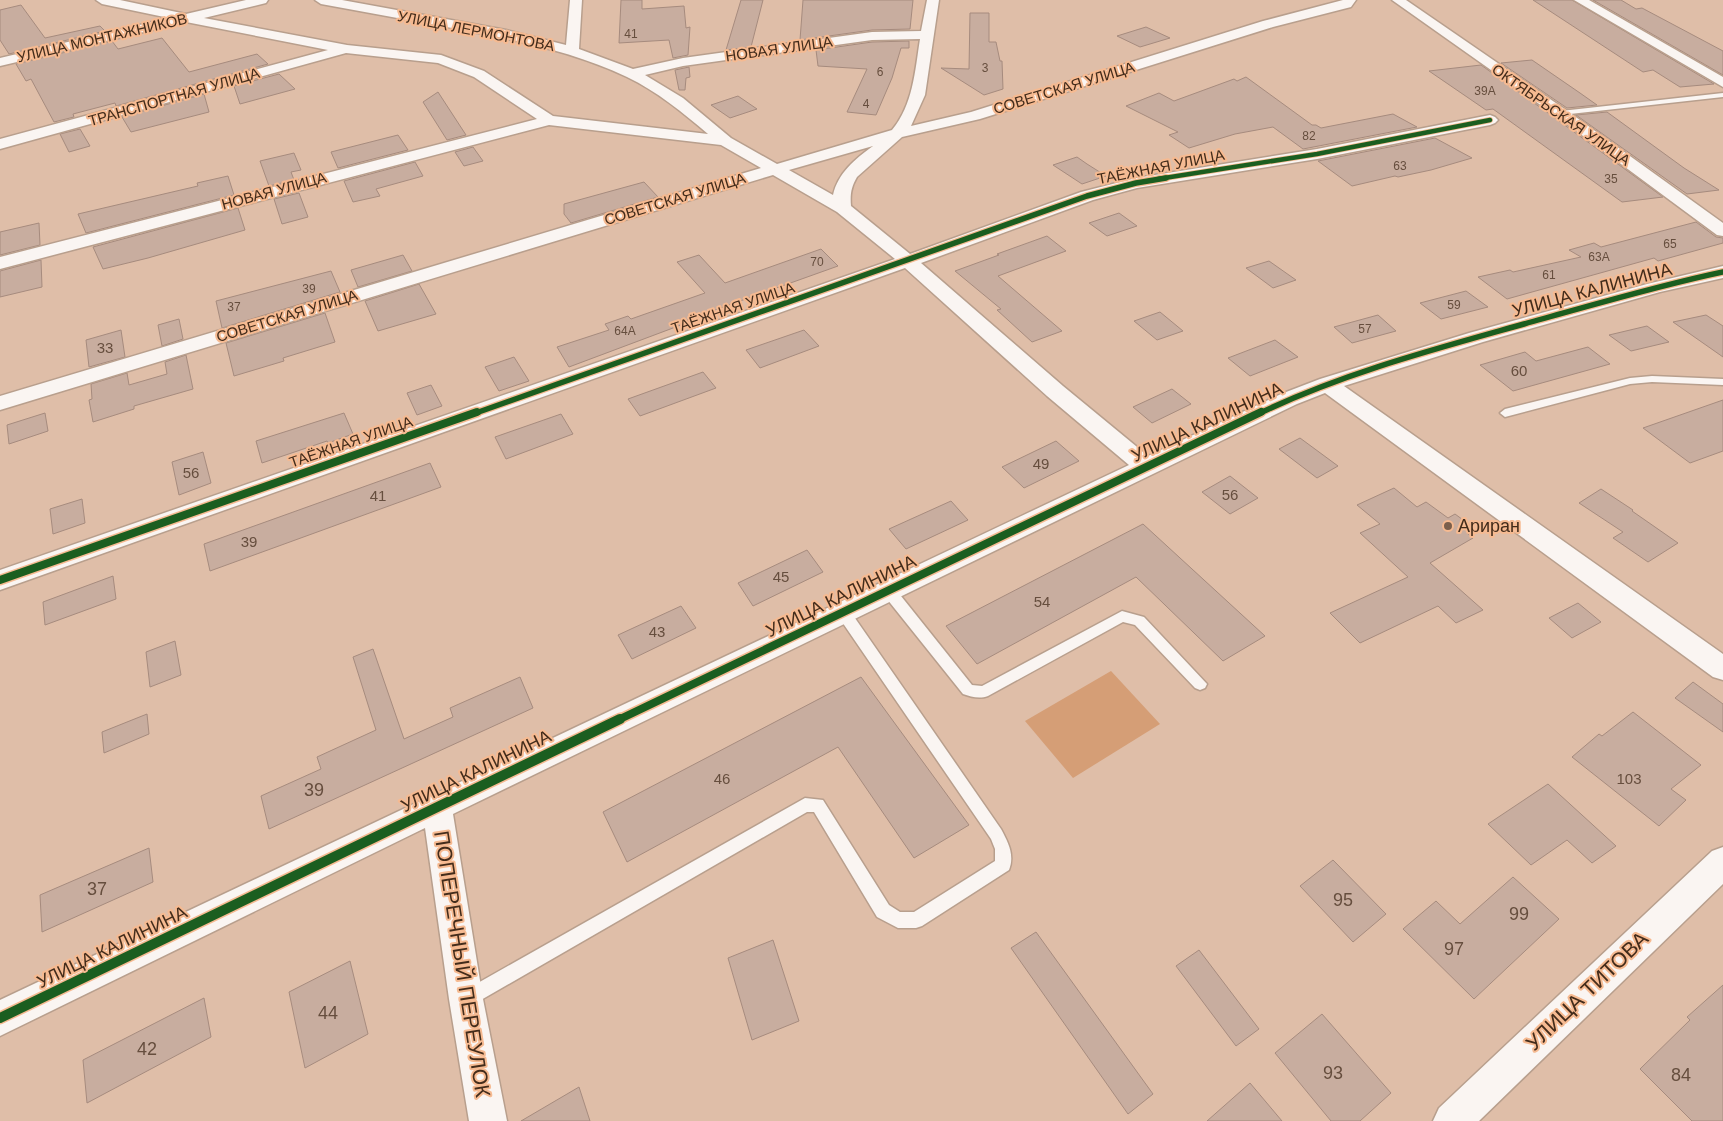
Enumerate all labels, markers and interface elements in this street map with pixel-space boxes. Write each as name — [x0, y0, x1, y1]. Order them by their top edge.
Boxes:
street label: УЛИЦА ЛЕРМОНТОВА — [396, 7, 556, 54]
street label: УЛИЦА МОНТАЖНИКОВ — [15, 10, 189, 65]
house number: 41 — [624, 27, 638, 41]
street label: НОВАЯ УЛИЦА — [724, 33, 833, 64]
street label: СОВЕТСКАЯ УЛИЦА — [991, 58, 1136, 117]
street label: ОКТЯБРЬСКАЯ УЛИЦА — [1489, 60, 1634, 169]
house number: 3 — [982, 61, 989, 75]
street label: ТРАНСПОРТНАЯ УЛИЦА — [86, 64, 261, 129]
house number: 6 — [877, 65, 884, 79]
house number: 39А — [1474, 84, 1496, 98]
house number: 4 — [863, 97, 870, 111]
house number: 82 — [1302, 129, 1316, 143]
street label: ТАЁЖНАЯ УЛИЦА — [1096, 146, 1226, 187]
house number: 63 — [1393, 159, 1407, 173]
street label: НОВАЯ УЛИЦА — [220, 168, 328, 213]
street label: СОВЕТСКАЯ УЛИЦА — [602, 169, 747, 228]
house number: 35 — [1604, 172, 1618, 186]
house number: 65 — [1663, 237, 1677, 251]
house number: 63А — [1588, 250, 1610, 264]
house number: 70 — [810, 255, 824, 269]
street label: УЛИЦА КАЛИНИНА — [1510, 259, 1674, 321]
house number: 61 — [1542, 268, 1556, 282]
street label: ТАЁЖНАЯ УЛИЦА — [669, 278, 797, 337]
house number: 39 — [302, 282, 316, 296]
street label: СОВЕТСКАЯ УЛИЦА — [214, 286, 359, 345]
house number: 59 — [1447, 298, 1461, 312]
house number: 37 — [227, 300, 241, 314]
house number: 57 — [1358, 322, 1372, 336]
house number: 64А — [614, 324, 636, 338]
house number: 33 — [97, 339, 113, 356]
house number: 60 — [1511, 362, 1527, 379]
street label: УЛИЦА КАЛИНИНА — [1128, 378, 1286, 466]
street label: ТАЁЖНАЯ УЛИЦА — [287, 412, 415, 471]
house number: 49 — [1033, 455, 1049, 472]
house number: 56 — [183, 464, 199, 481]
house number: 56 — [1222, 486, 1238, 503]
house number: 41 — [370, 487, 386, 504]
place label: Ариран — [1458, 516, 1520, 536]
marker: Ариран — [1442, 520, 1454, 532]
house number: 39 — [241, 533, 257, 550]
street label: УЛИЦА КАЛИНИНА — [763, 551, 919, 641]
house number: 45 — [773, 568, 789, 585]
house number: 54 — [1034, 593, 1050, 610]
house number: 43 — [649, 623, 665, 640]
street label: УЛИЦА КАЛИНИНА — [398, 726, 554, 816]
house number: 46 — [714, 770, 730, 787]
house number: 103 — [1616, 770, 1642, 787]
house number: 39 — [304, 780, 324, 800]
street label: ПОПЕРЕЧНЫЙ ПЕРЕУЛОК — [430, 829, 495, 1099]
house number: 37 — [87, 879, 107, 899]
house number: 95 — [1333, 890, 1353, 910]
street label: УЛИЦА КАЛИНИНА — [34, 902, 190, 992]
house number: 99 — [1509, 904, 1529, 924]
street label: УЛИЦА ТИТОВА — [1521, 927, 1652, 1055]
house number: 97 — [1444, 939, 1464, 959]
house number: 44 — [318, 1003, 338, 1023]
house number: 42 — [137, 1039, 157, 1059]
house number: 93 — [1323, 1063, 1343, 1083]
house number: 84 — [1671, 1065, 1691, 1085]

